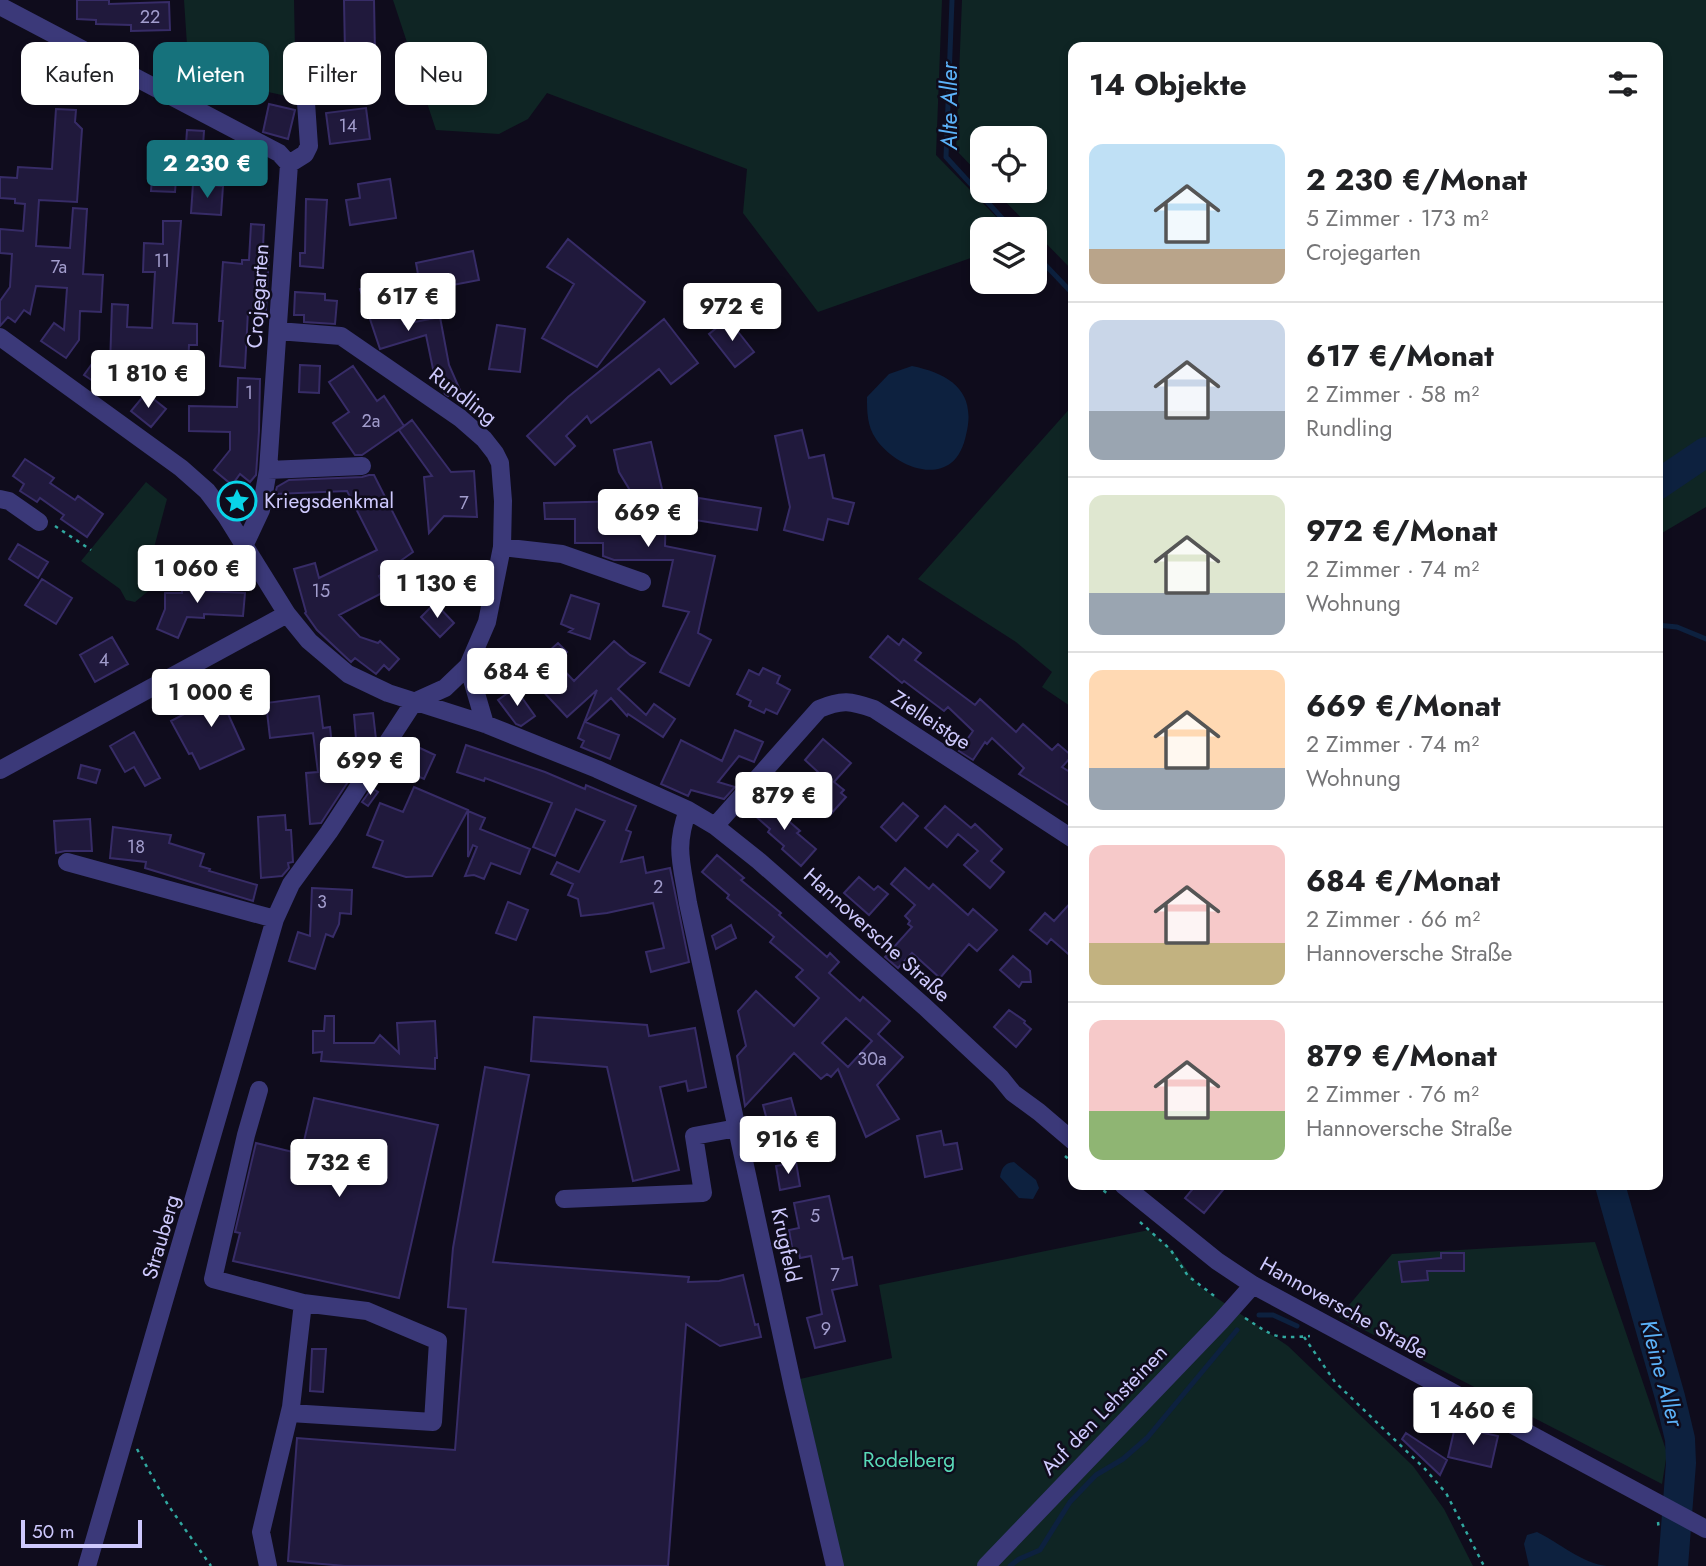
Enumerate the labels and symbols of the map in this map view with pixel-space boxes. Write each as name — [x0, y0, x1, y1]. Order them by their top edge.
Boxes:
house number: 22 — [140, 4, 160, 30]
water label: Alte Aller — [932, 61, 966, 151]
house number: 14 — [339, 113, 357, 139]
pin: 2 230 € — [142, 140, 272, 200]
street label: Crojegarten — [239, 243, 277, 349]
house number: 11 — [154, 248, 170, 274]
house number: 7a — [51, 254, 67, 280]
pin: 617 € — [359, 274, 457, 333]
pin: 972 € — [683, 284, 781, 343]
pin: 1 810 € — [83, 350, 213, 410]
street label: Rundling — [423, 360, 503, 432]
house number: 1 — [245, 380, 253, 406]
house number: 2a — [362, 408, 380, 434]
place icon: Kriegsdenkmal — [216, 480, 258, 522]
place label: Kriegsdenkmal — [264, 486, 394, 516]
house number: 7 — [459, 490, 469, 516]
pin: 669 € — [599, 490, 697, 549]
pin: 1 060 € — [132, 546, 262, 605]
pin: 1 130 € — [372, 560, 502, 620]
house number: 15 — [312, 578, 330, 604]
house number: 4 — [99, 647, 109, 673]
pin: 684 € — [468, 648, 566, 708]
pin: 1 000 € — [146, 670, 276, 729]
street label: Zielleistge — [885, 683, 977, 757]
pin: 699 € — [321, 738, 419, 797]
pin: 879 € — [735, 772, 833, 832]
house number: 18 — [127, 834, 145, 860]
street label: Hannoversche Straße — [797, 861, 957, 1009]
house number: 2 — [653, 874, 663, 900]
house number: 3 — [317, 889, 327, 915]
house number: 30a — [857, 1046, 887, 1072]
pin: 916 € — [739, 1116, 837, 1176]
pin: 732 € — [290, 1140, 388, 1199]
street label: Strauberg — [135, 1191, 187, 1283]
house number: 5 — [810, 1203, 820, 1229]
street label: Krugfeld — [763, 1205, 809, 1285]
street label: Hannoversche Straße — [1254, 1249, 1434, 1367]
house number: 7 — [830, 1262, 840, 1288]
house number: 9 — [821, 1316, 831, 1342]
water label: Kleine Aller — [1631, 1316, 1693, 1431]
street label: Auf den Lehsteinen — [1034, 1338, 1174, 1482]
pin: 1 460 € — [1408, 1388, 1538, 1447]
park label: Rodelberg — [863, 1445, 955, 1475]
scale bar — [21, 1517, 142, 1549]

